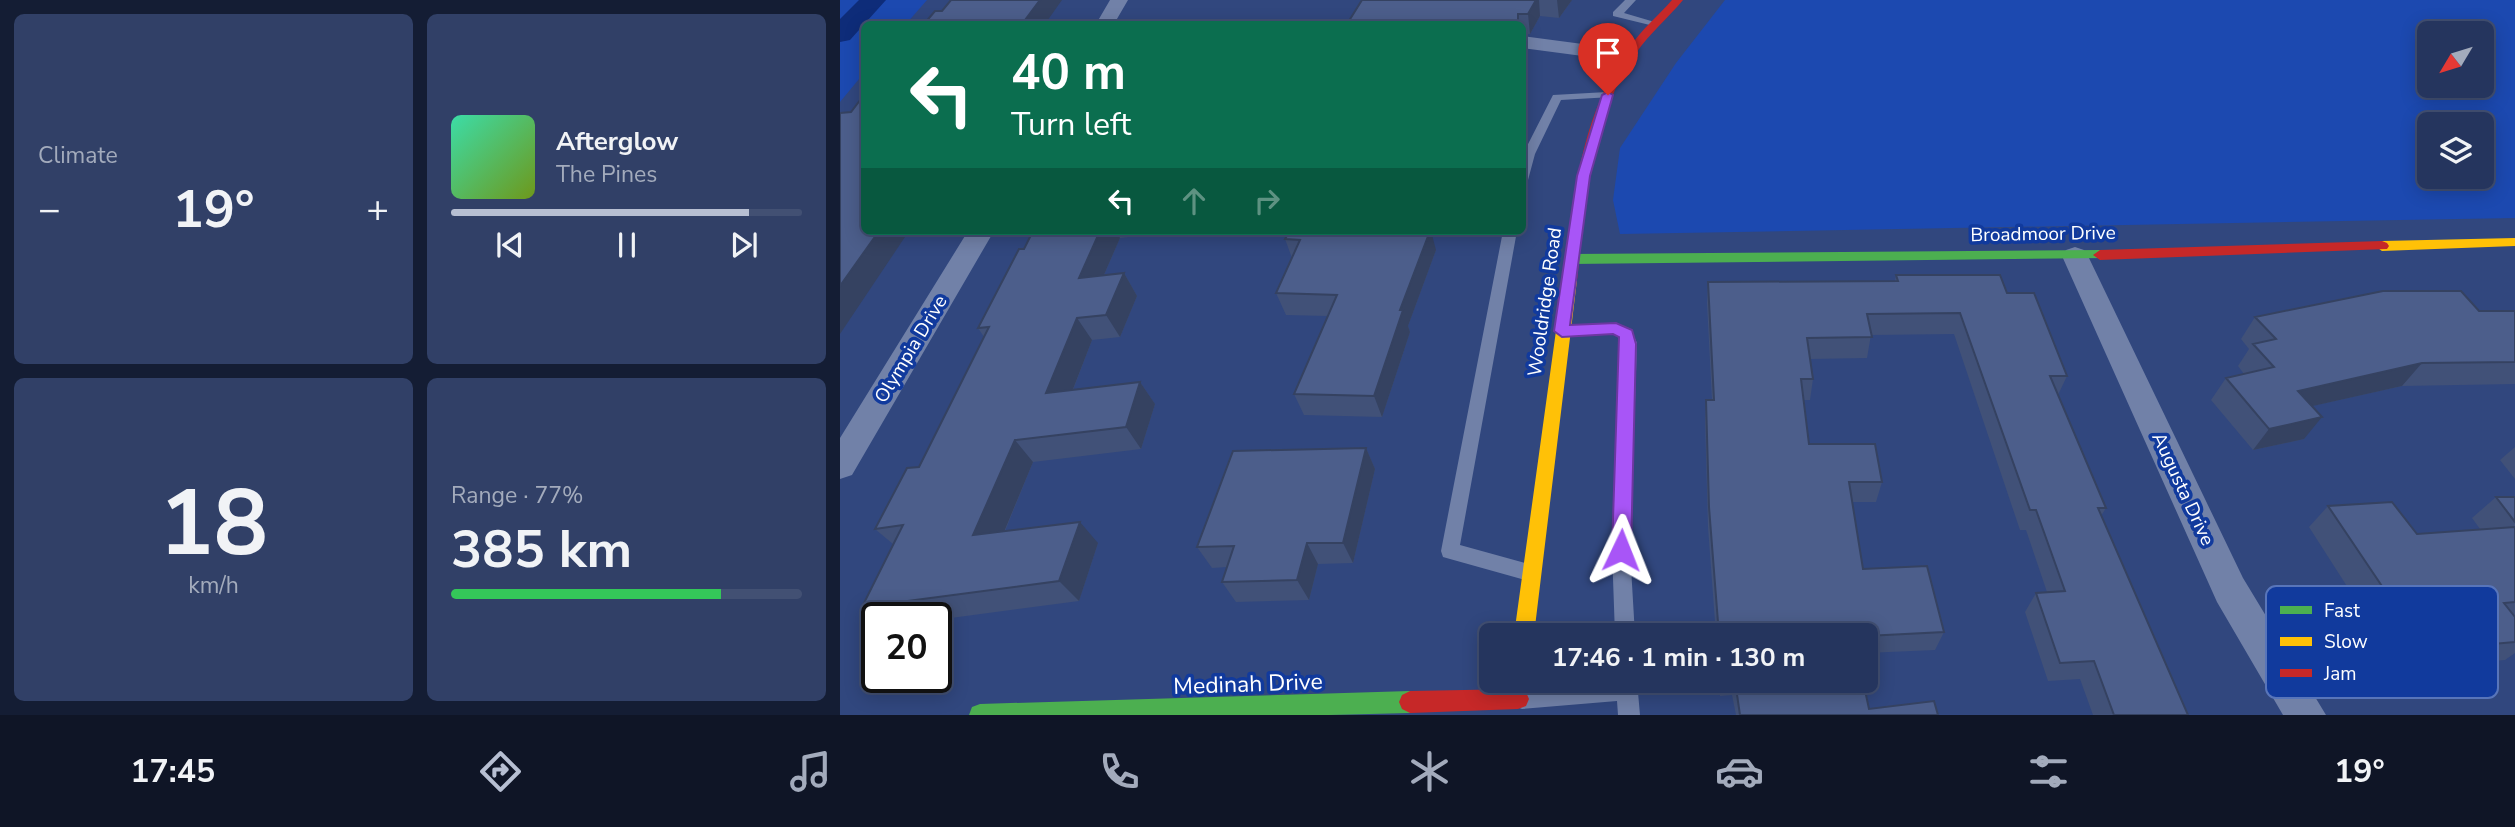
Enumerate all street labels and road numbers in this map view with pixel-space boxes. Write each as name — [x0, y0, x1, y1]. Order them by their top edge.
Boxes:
street label: Broadmoor Drive — [1970, 220, 2116, 248]
street label: Wooldridge Road — [1522, 226, 1568, 378]
street label: Olympia Drive — [869, 290, 953, 408]
street label: Augusta Drive — [2145, 428, 2221, 550]
street label: Medinah Drive — [1173, 666, 1323, 702]

